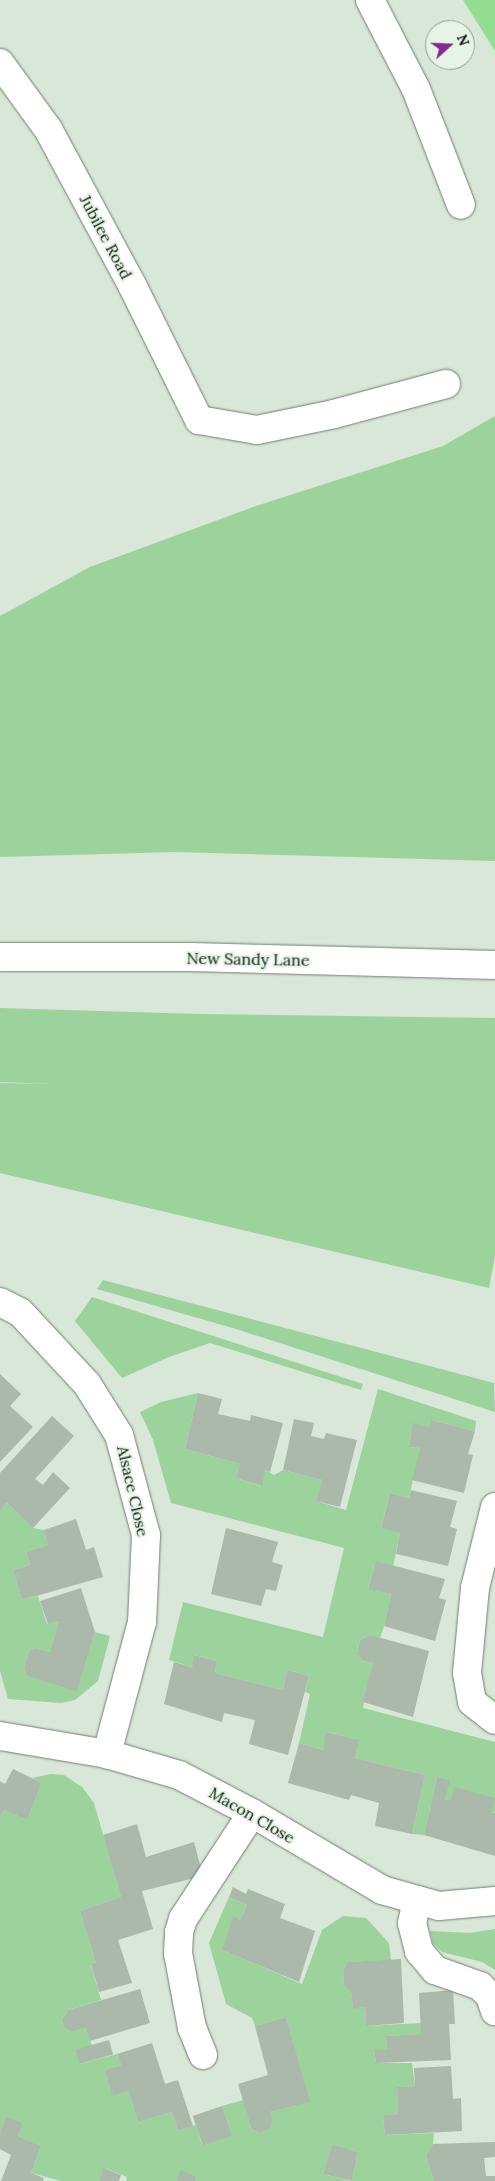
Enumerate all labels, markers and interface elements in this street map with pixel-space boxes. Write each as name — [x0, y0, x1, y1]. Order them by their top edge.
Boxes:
north arrow — [425, 20, 475, 70]
text: N — [453, 32, 473, 48]
street label: Jubilee Road — [76, 192, 136, 282]
street label: New Sandy Lane — [186, 948, 310, 970]
street label: Alsace Close — [113, 1444, 153, 1538]
street label: Macon Close — [206, 1783, 298, 1847]

